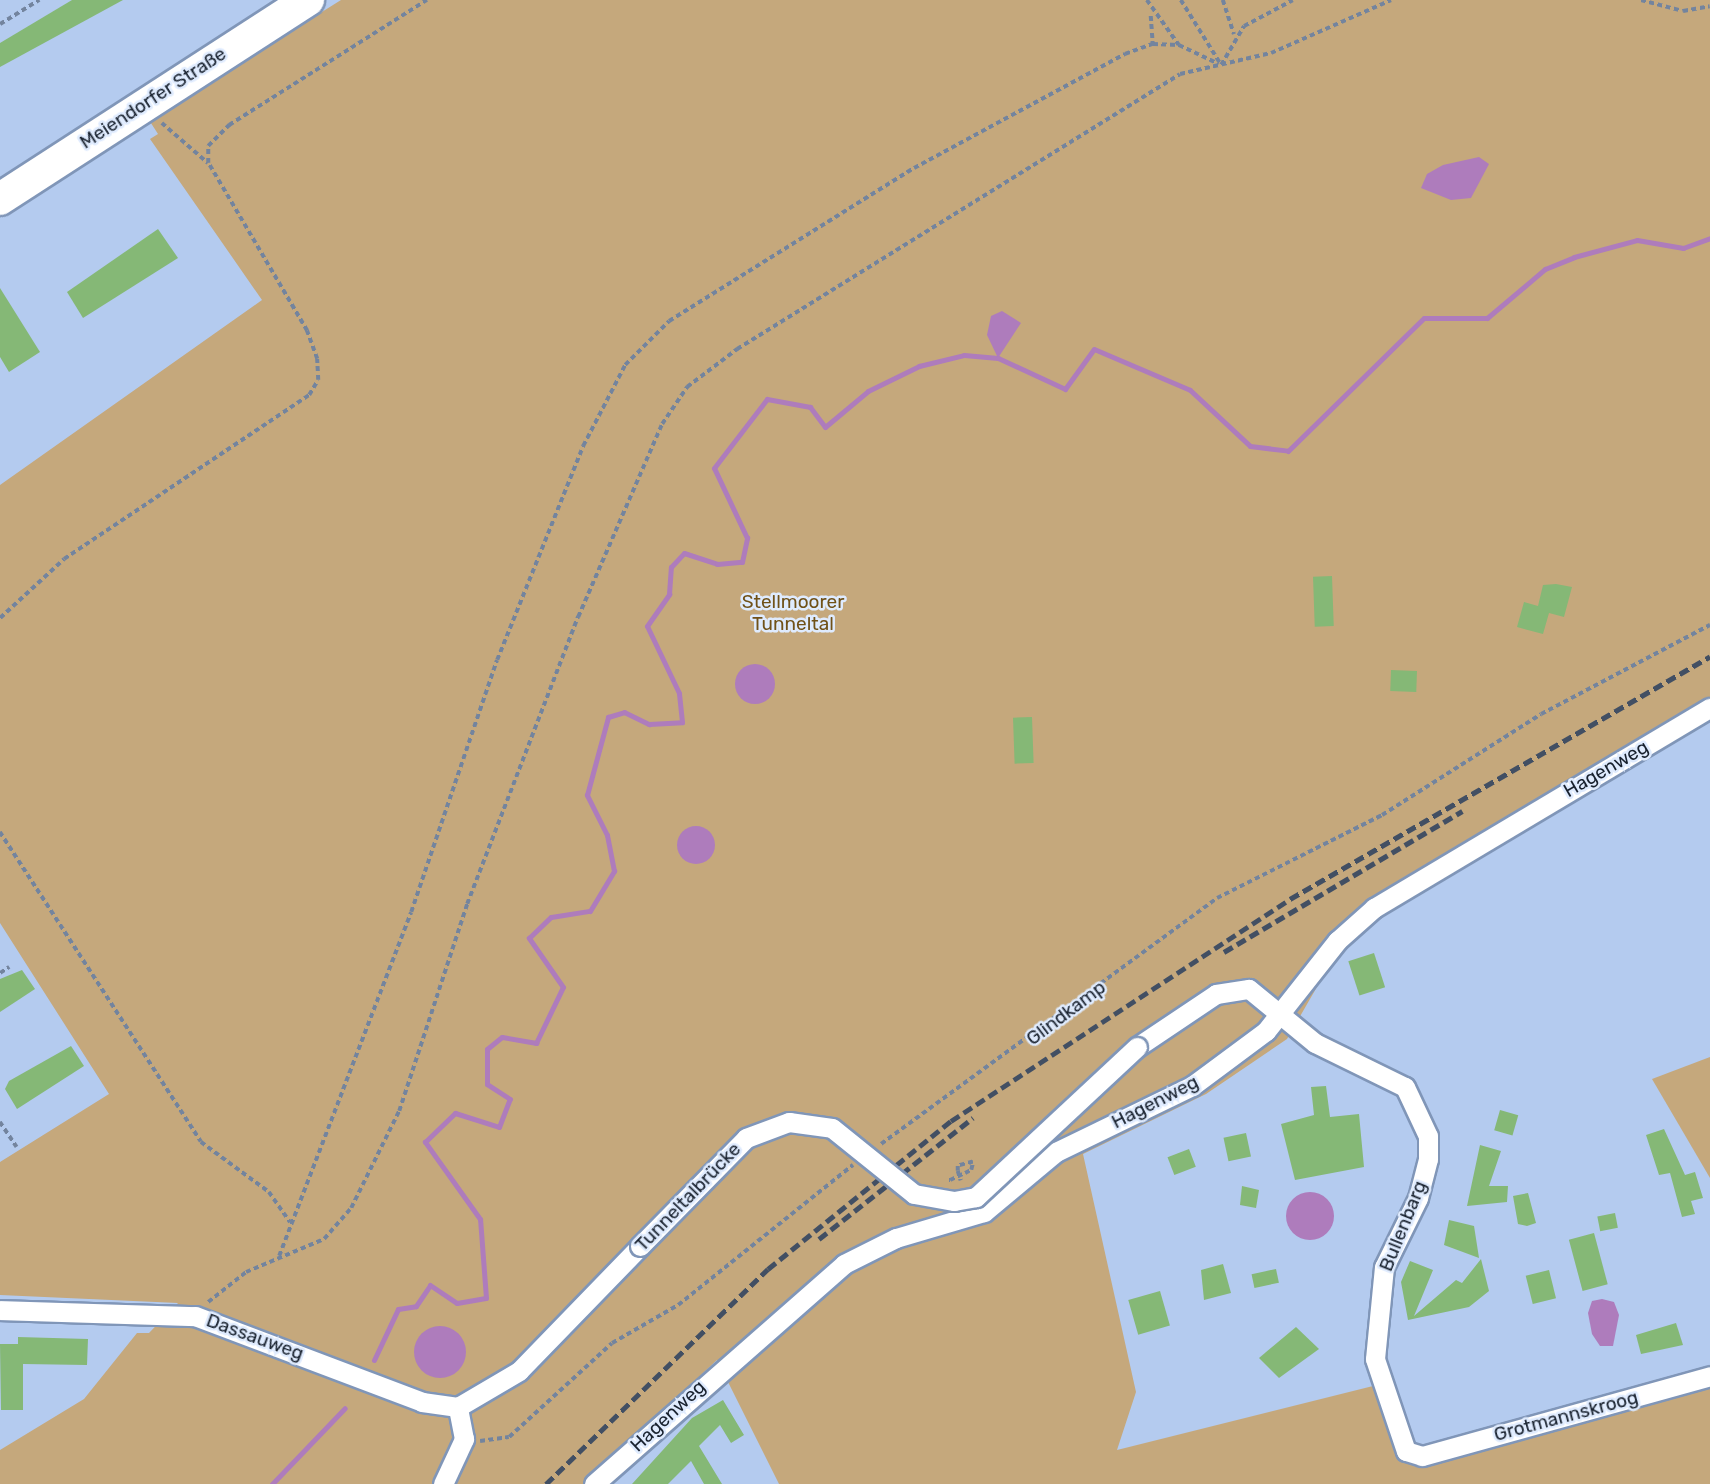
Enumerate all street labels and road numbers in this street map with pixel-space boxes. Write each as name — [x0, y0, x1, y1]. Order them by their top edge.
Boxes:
street label: Meiendorfer Straße — [75, 42, 231, 154]
street label: Hagenweg — [1559, 736, 1653, 802]
street label: Glindkamp — [1022, 976, 1110, 1050]
street label: Hagenweg — [1108, 1070, 1202, 1134]
street label: Tunneltalbrücke — [630, 1138, 746, 1256]
street label: Bullenbarg — [1375, 1177, 1431, 1275]
street label: Dassauweg — [203, 1309, 307, 1365]
street label: Hagenweg — [626, 1375, 710, 1457]
street label: Grotmannskroog — [1491, 1386, 1641, 1446]

